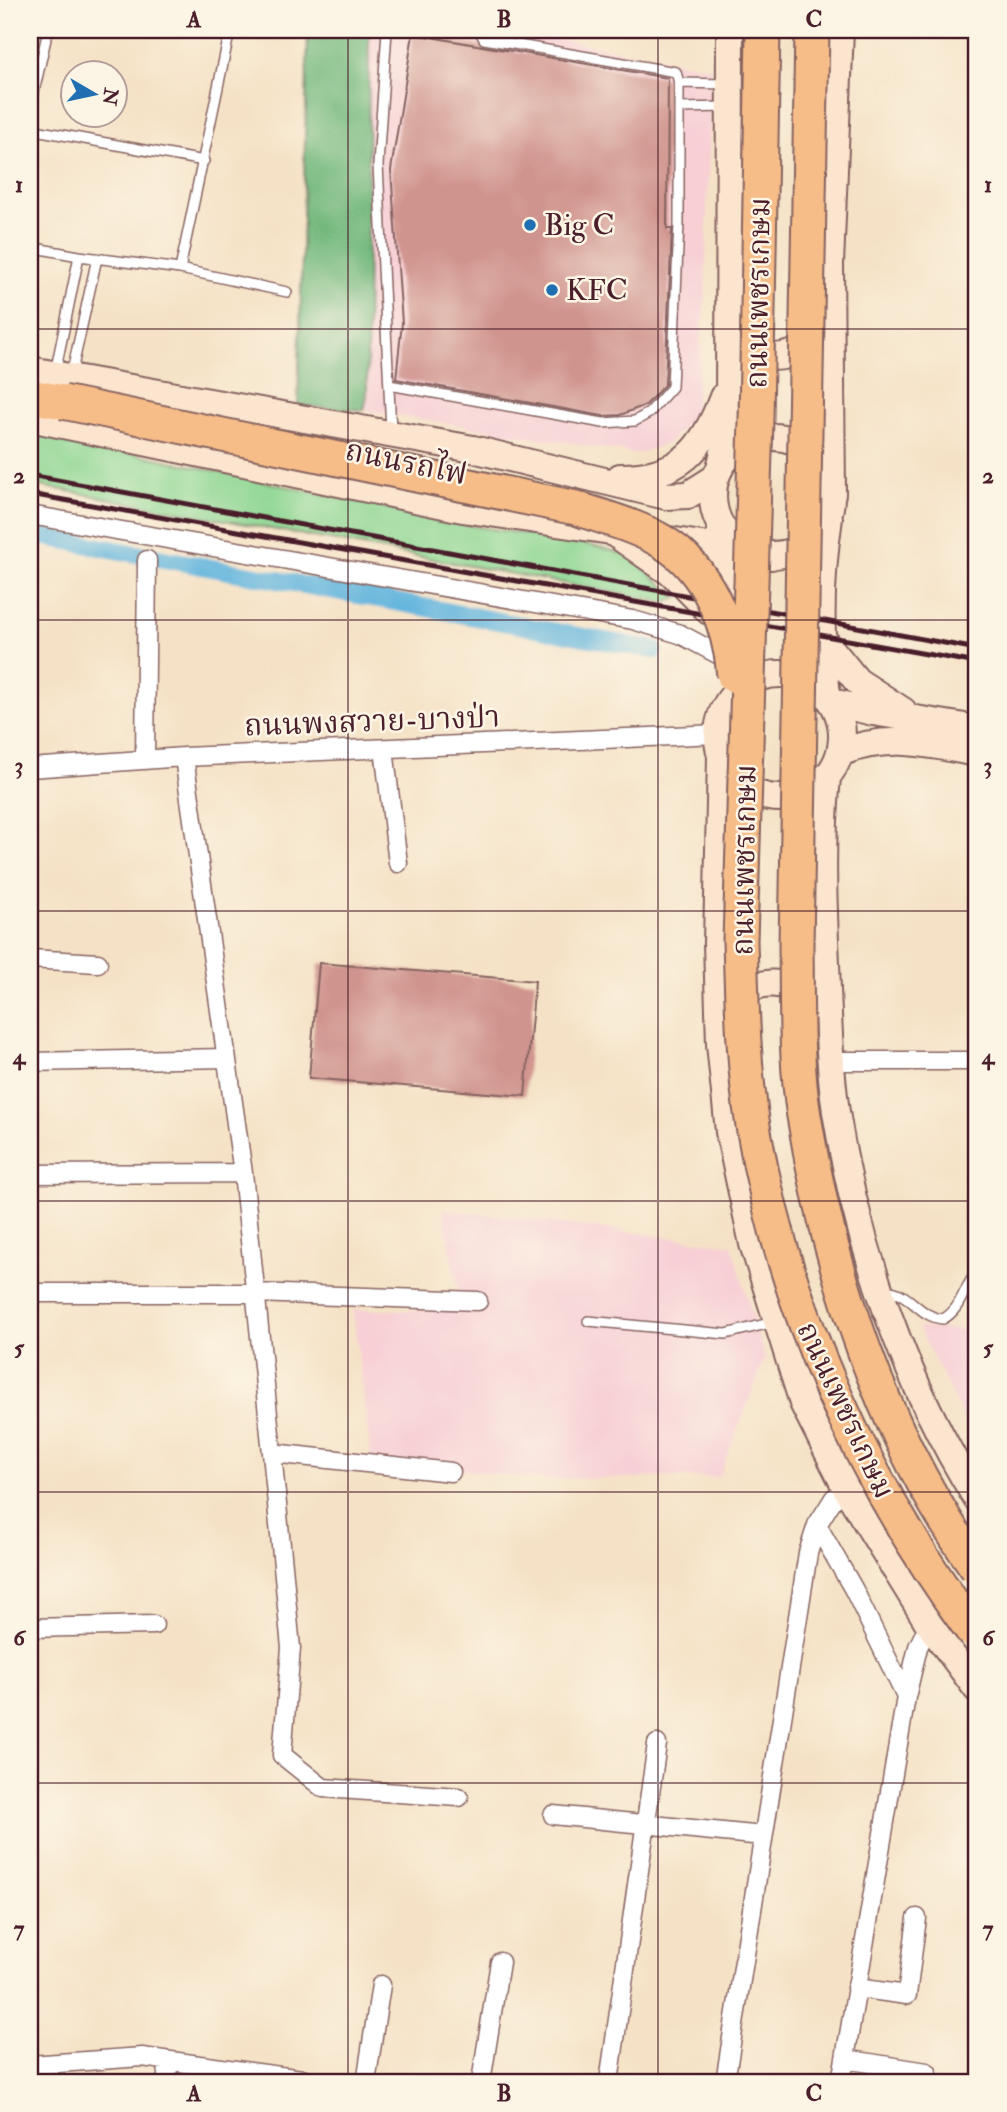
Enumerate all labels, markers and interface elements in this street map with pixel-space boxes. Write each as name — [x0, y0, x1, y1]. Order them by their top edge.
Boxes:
text: A — [186, 5, 202, 34]
text: B — [496, 5, 512, 34]
text: C — [806, 5, 822, 34]
north arrow — [60, 60, 130, 130]
text: N — [96, 85, 123, 108]
text: 1 — [15, 170, 23, 199]
text: 1 — [984, 170, 992, 199]
street label: ถนนเพชรเกษม — [738, 197, 779, 389]
place label: Big C — [544, 207, 615, 244]
marker: Big C — [522, 217, 538, 233]
place label: KFC — [566, 272, 628, 309]
marker: KFC — [544, 282, 560, 298]
street label: ถนนรถไฟ — [342, 429, 471, 493]
text: 2 — [13, 461, 25, 490]
text: 2 — [982, 461, 994, 490]
street label: ถนนพงสวาย-บางป่า — [243, 699, 501, 744]
text: 3 — [15, 751, 23, 780]
text: 3 — [984, 751, 992, 780]
street label: ถนนเพชรเกษม — [724, 764, 765, 956]
text: 4 — [12, 1042, 27, 1071]
text: 4 — [981, 1042, 996, 1071]
street label: ถนนเพชรเกษม — [788, 1316, 903, 1505]
text: 5 — [14, 1333, 25, 1362]
text: 5 — [983, 1333, 994, 1362]
text: 6 — [13, 1623, 27, 1652]
text: 6 — [982, 1623, 996, 1652]
text: 7 — [14, 1914, 25, 1943]
text: 7 — [983, 1914, 994, 1943]
text: A — [186, 2079, 202, 2108]
text: B — [496, 2079, 512, 2108]
text: C — [806, 2079, 822, 2108]

